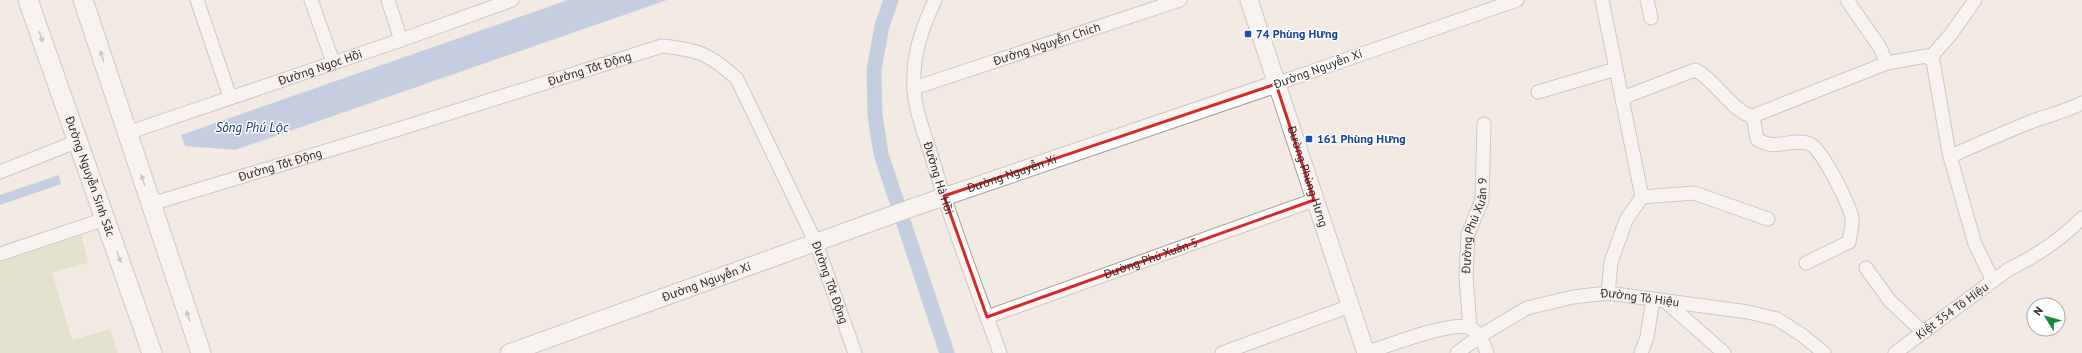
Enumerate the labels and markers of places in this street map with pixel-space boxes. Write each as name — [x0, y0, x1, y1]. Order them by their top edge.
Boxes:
place label: 74 Phùng Hưng — [1256, 26, 1338, 41]
marker: 74 Phùng Hưng — [1243, 29, 1253, 39]
place label: 161 Phùng Hưng — [1317, 131, 1406, 146]
marker: 161 Phùng Hưng — [1304, 134, 1314, 144]

